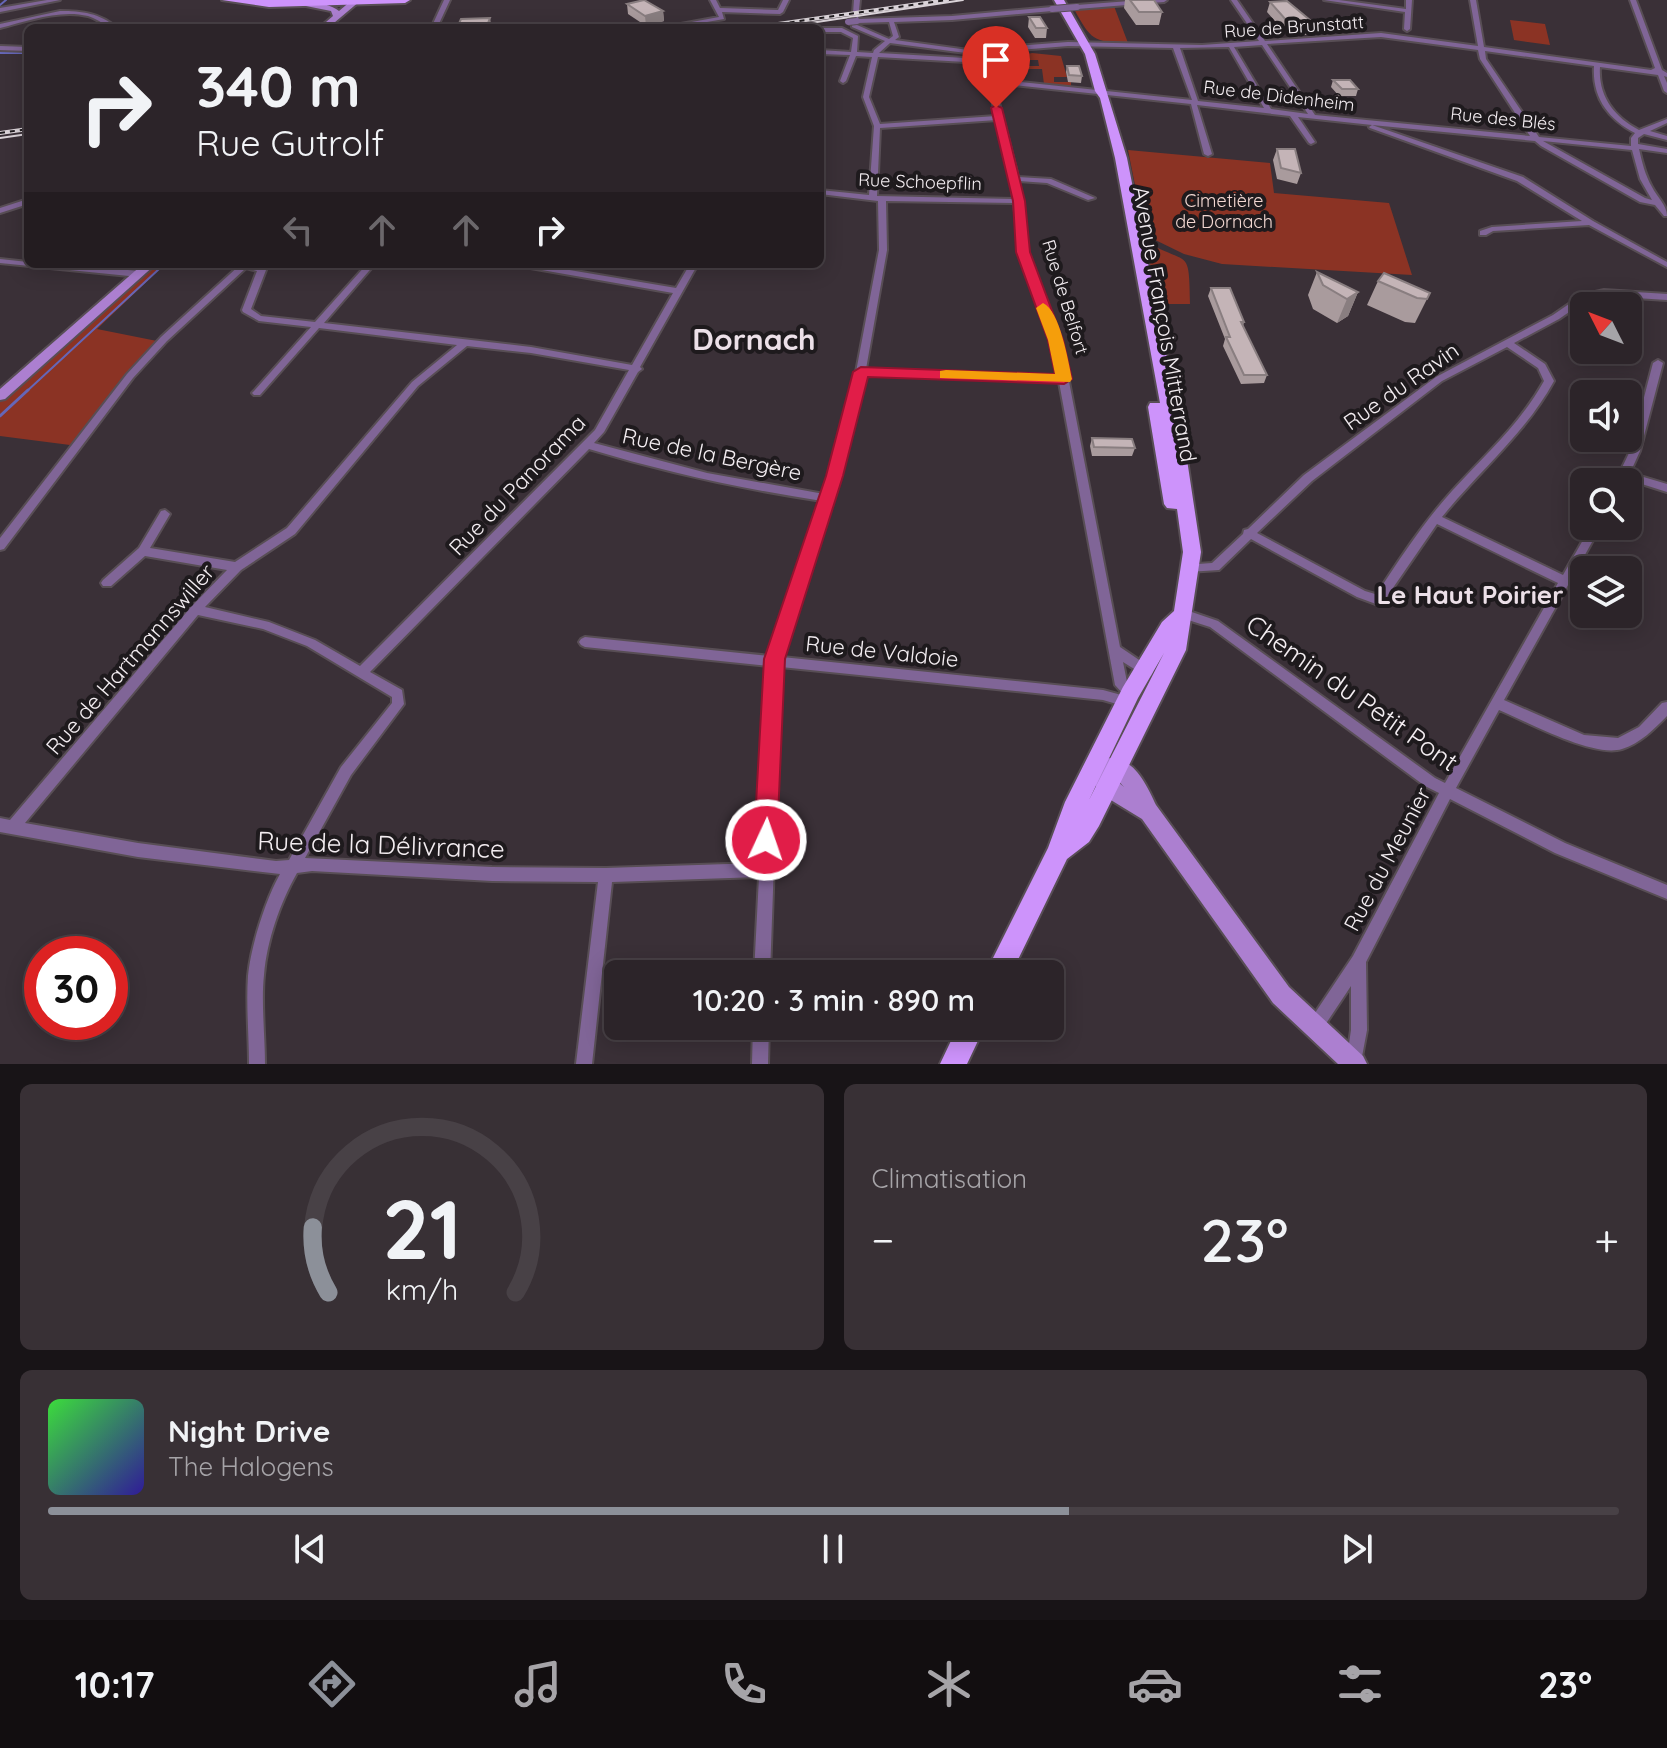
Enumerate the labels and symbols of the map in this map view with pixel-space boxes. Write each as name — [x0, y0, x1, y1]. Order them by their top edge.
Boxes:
street label: Rue de Brunstatt — [1223, 10, 1365, 43]
pin — [962, 26, 1030, 108]
street label: Rue de Didenheim — [1202, 75, 1356, 116]
street label: Rue des Blés — [1449, 102, 1557, 135]
street label: Rue Schoepflin — [858, 168, 982, 195]
street label: Avenue François Mitterrand — [1127, 184, 1203, 464]
park label: Cimetière de Dornach — [1175, 189, 1273, 233]
street label: Rue de Belfort — [1037, 237, 1094, 357]
north arrow — [1570, 292, 1642, 364]
district label: Dornach — [692, 320, 816, 358]
street label: Rue du Ravin — [1338, 336, 1464, 436]
street label: Rue du Panorama — [443, 409, 591, 561]
street label: Rue de la Bergère — [620, 421, 804, 487]
street label: Rue de Hartmannswiller — [40, 558, 221, 760]
district label: Le Haut Poirier — [1377, 578, 1564, 611]
street label: Chemin du Petit Pont — [1240, 607, 1465, 778]
street label: Rue de Valdoie — [804, 629, 960, 673]
street label: Rue du Meunier — [1337, 782, 1437, 936]
position arrow — [724, 798, 808, 882]
street label: Rue de la Délivrance — [257, 824, 505, 865]
speed limit sign: 30 — [24, 936, 128, 1040]

